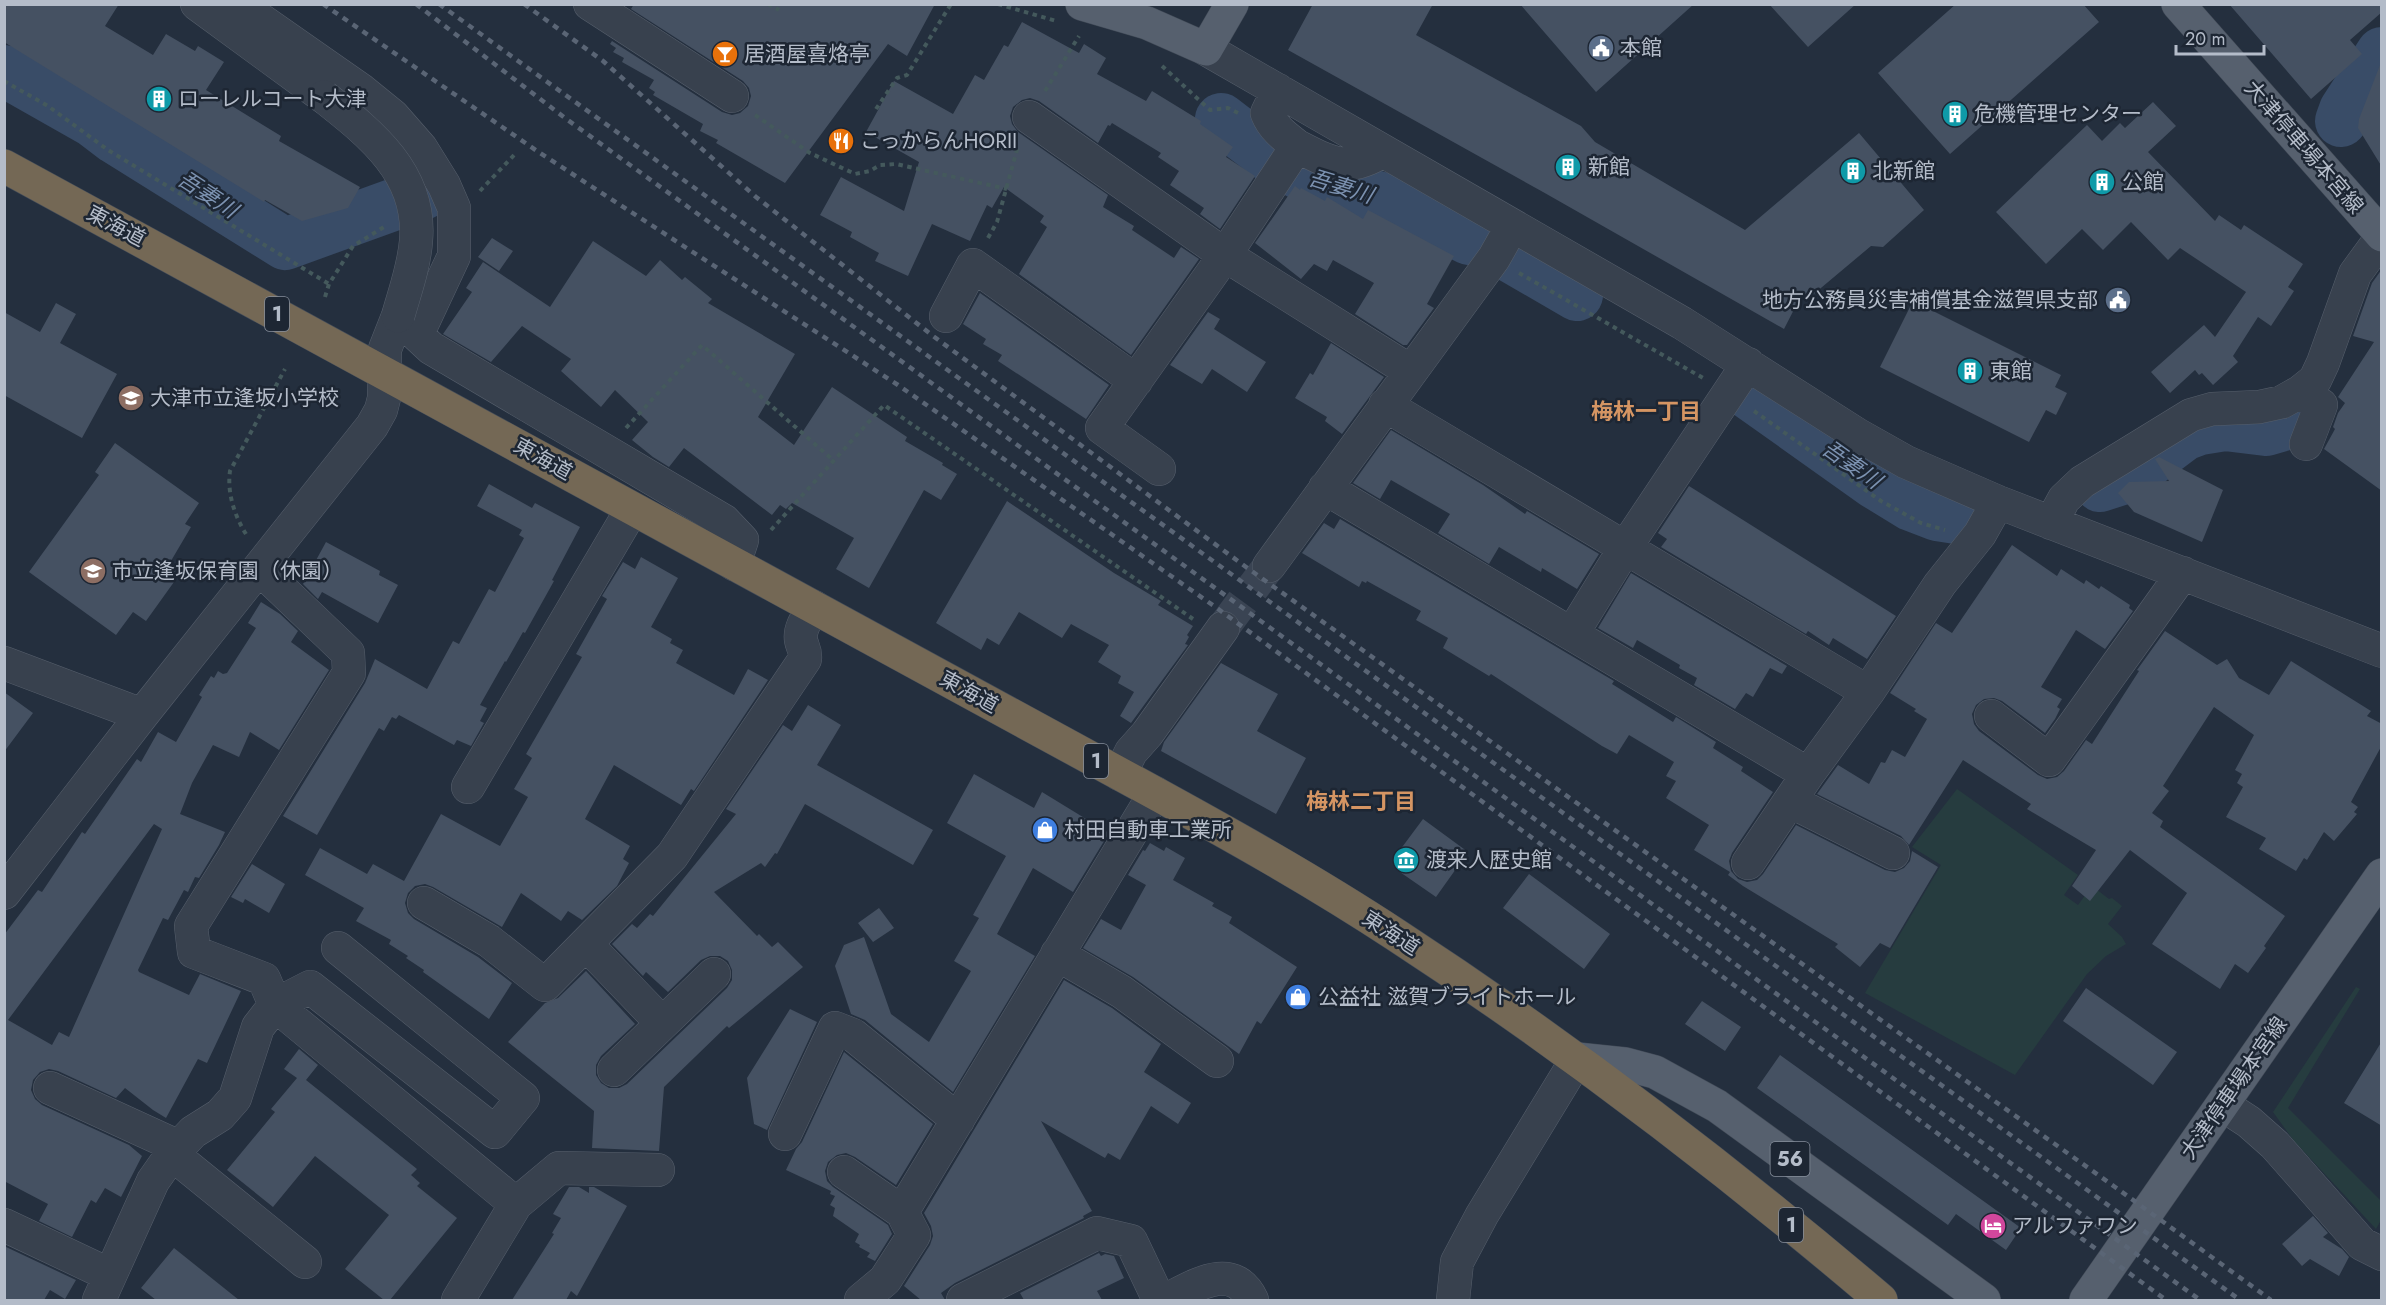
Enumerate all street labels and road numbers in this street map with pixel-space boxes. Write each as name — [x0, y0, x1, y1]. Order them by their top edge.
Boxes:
street label: 大津停車場本宮線 — [2238, 74, 2370, 220]
street label: 東海道 — [81, 198, 151, 254]
road number: 1 — [265, 297, 289, 331]
street label: 東海道 — [508, 431, 578, 487]
street label: 東海道 — [934, 664, 1004, 720]
road number: 1 — [1084, 744, 1108, 778]
street label: 東海道 — [1356, 903, 1426, 963]
street label: 大津停車場本宮線 — [2174, 1011, 2294, 1165]
road number: 56 — [1770, 1142, 1810, 1176]
road number: 1 — [1779, 1208, 1803, 1242]

